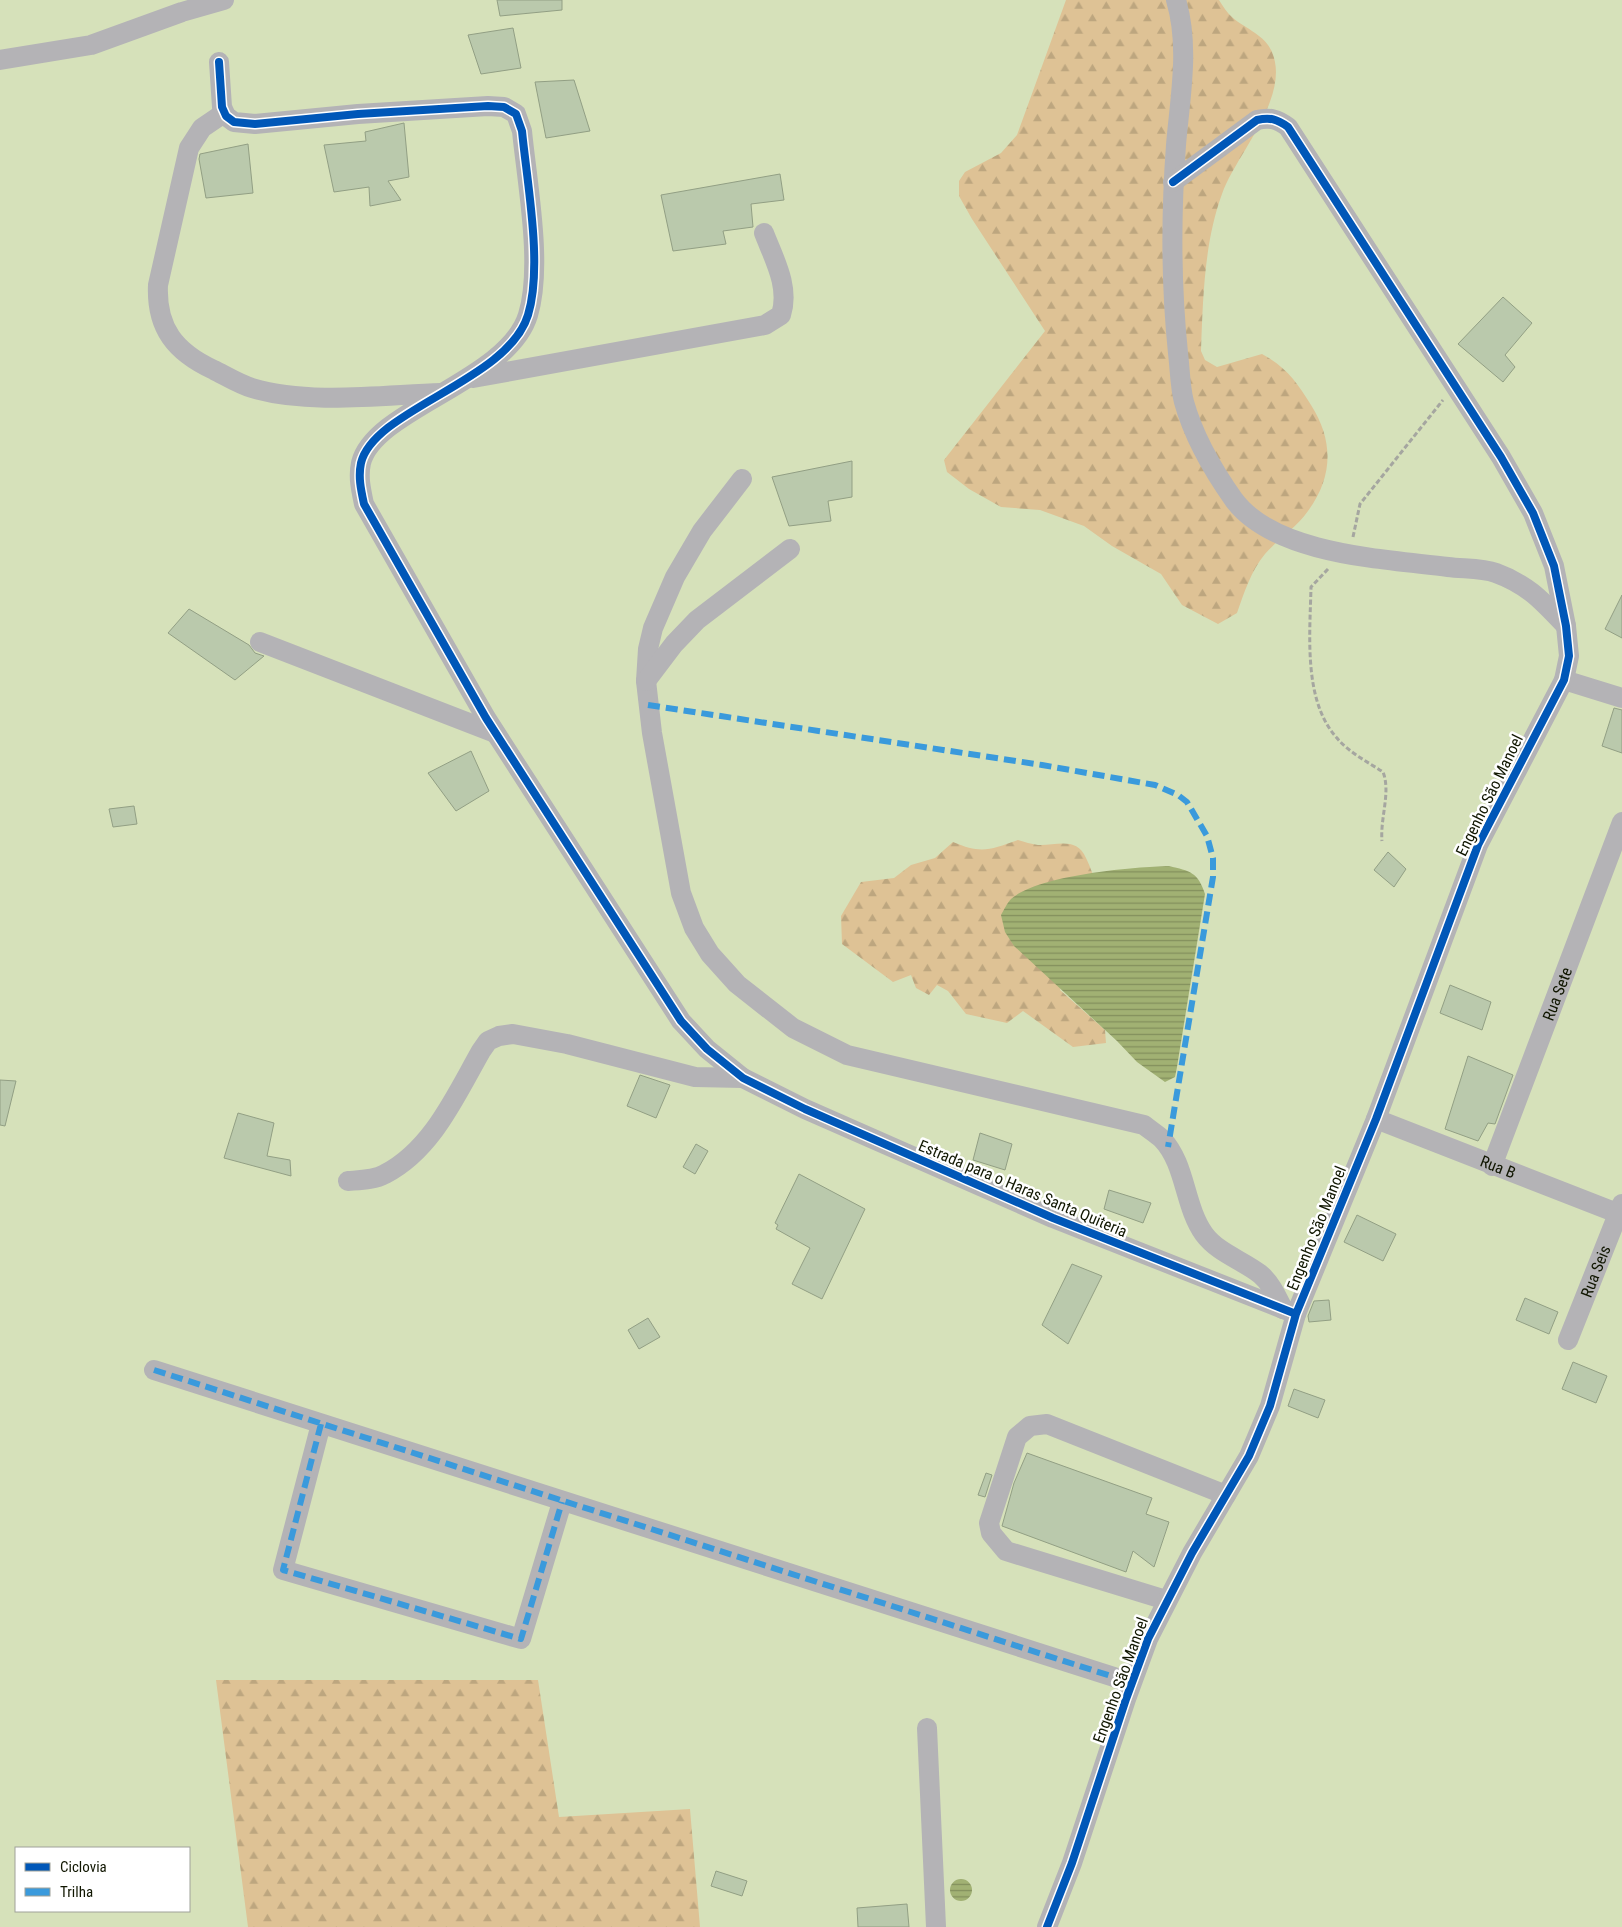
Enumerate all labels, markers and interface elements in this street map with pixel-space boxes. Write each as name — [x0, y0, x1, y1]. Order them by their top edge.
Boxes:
street label: Engenho São Manoel — [1452, 731, 1527, 859]
street label: Rua Sete — [1539, 965, 1576, 1023]
street label: Estrada para o Haras Santa Quiteria — [916, 1136, 1130, 1241]
street label: Rua B — [1477, 1152, 1518, 1183]
street label: Engenho São Manoel — [1283, 1163, 1350, 1293]
street label: Rua Seis — [1577, 1243, 1615, 1300]
street label: Engenho São Manoel — [1089, 1615, 1152, 1746]
legend — [15, 1847, 190, 1912]
text: Ciclovia — [60, 1858, 107, 1876]
text: Trilha — [60, 1883, 93, 1901]

